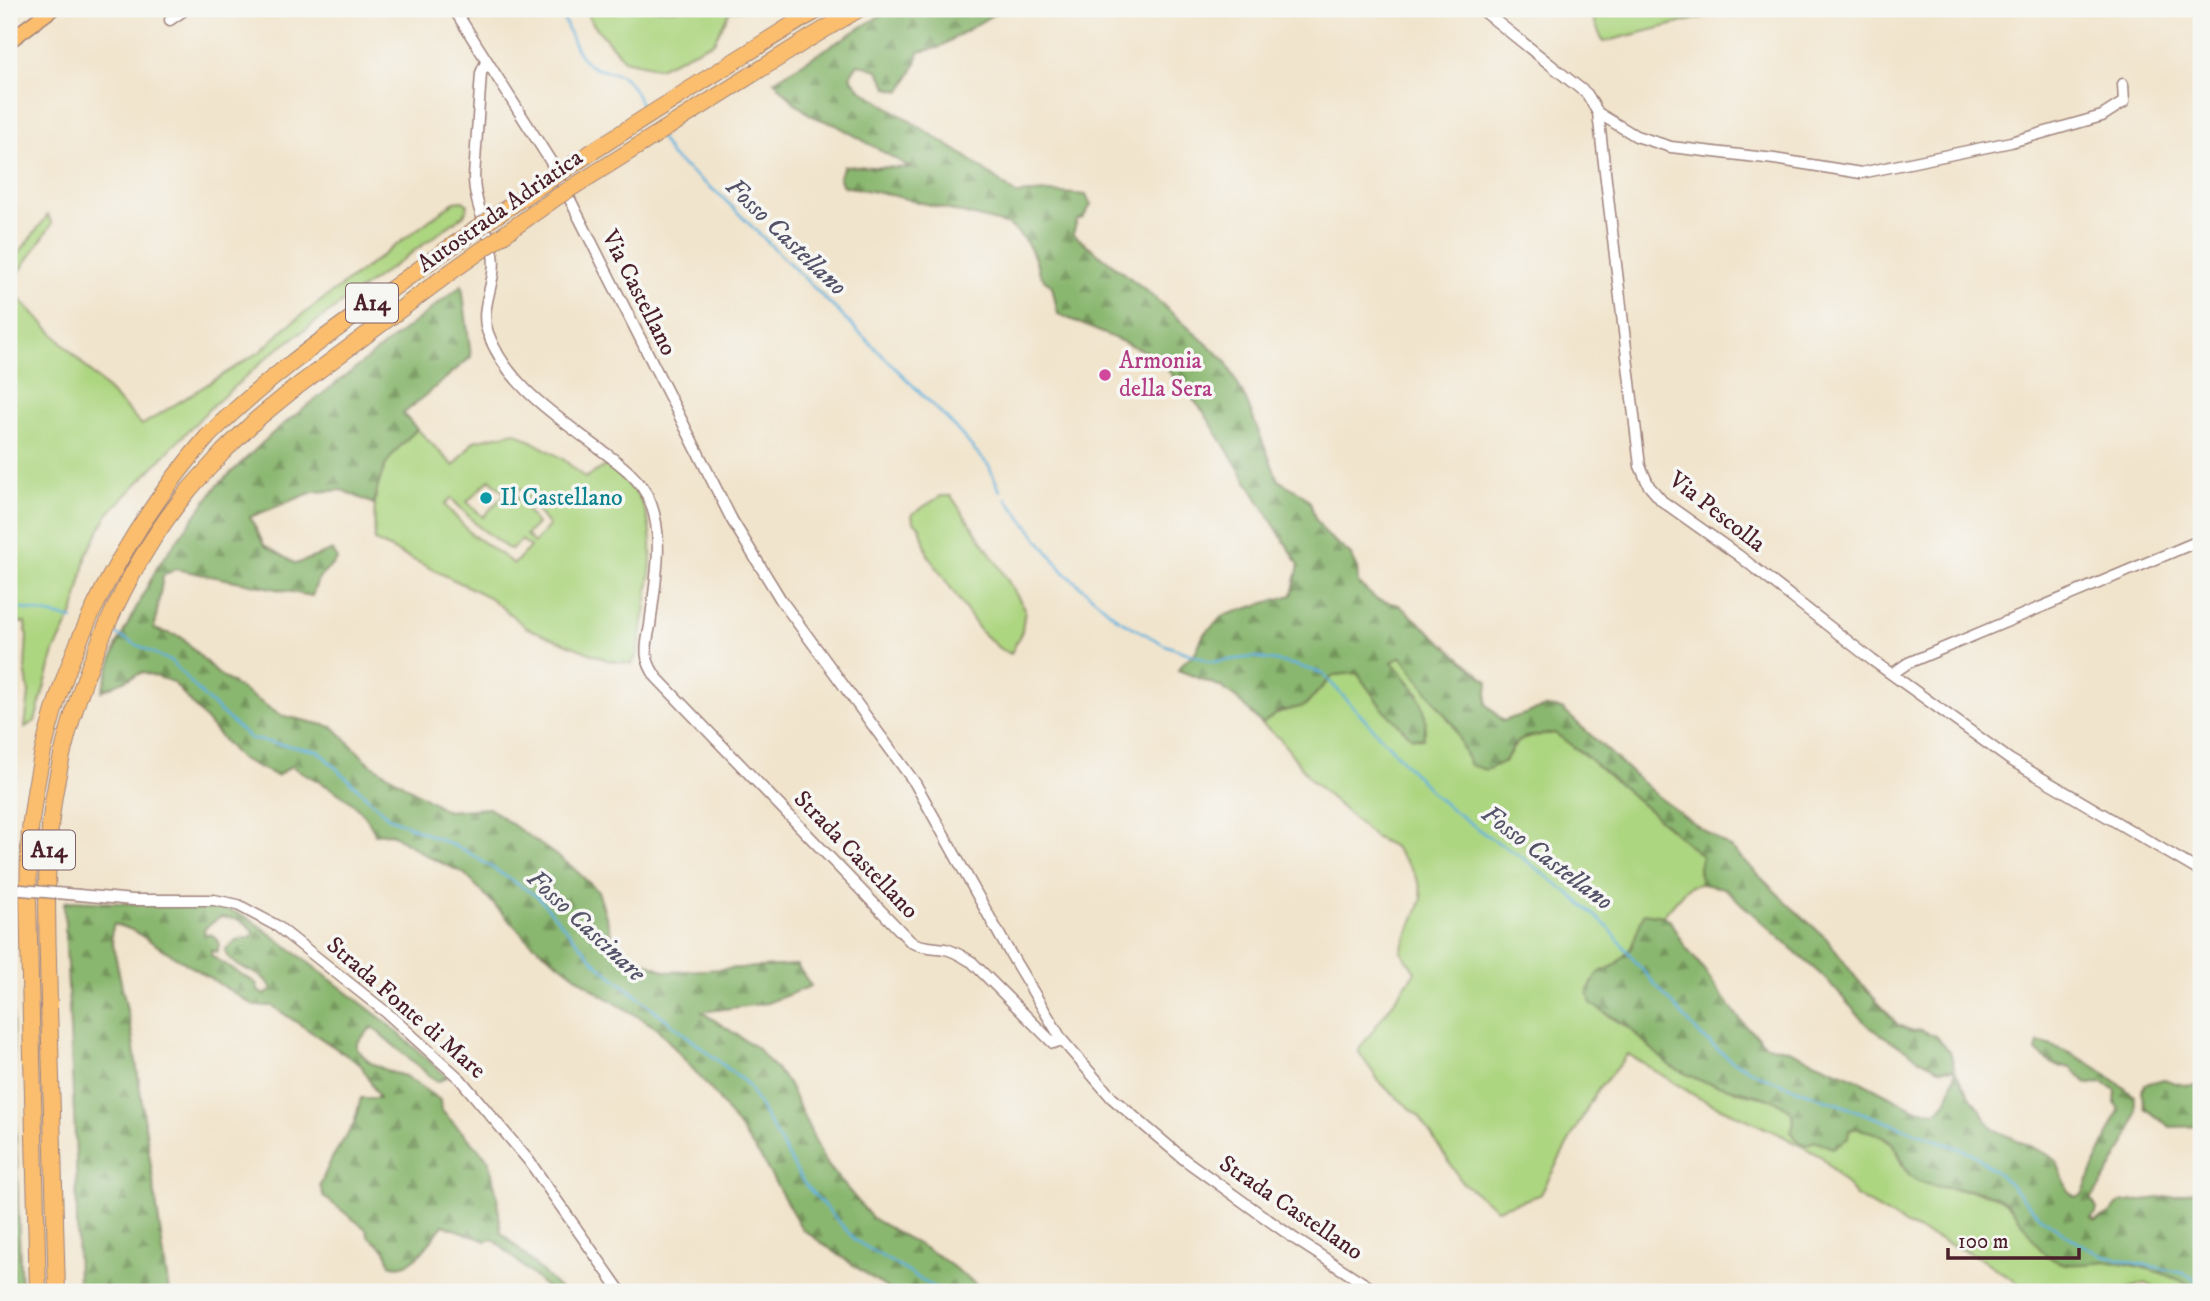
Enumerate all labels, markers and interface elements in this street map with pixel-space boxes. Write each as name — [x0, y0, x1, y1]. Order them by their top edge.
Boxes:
street label: Autostrada Adriatica — [411, 142, 589, 279]
water label: Fosso Castellano — [718, 171, 854, 303]
street label: Via Castellano — [594, 224, 683, 361]
road number: A14 — [346, 284, 398, 322]
place label: Armonia della Sera — [1119, 346, 1213, 404]
marker: Armonia della Sera — [1097, 367, 1113, 383]
street label: Via Pescolla — [1662, 464, 1772, 560]
place label: Il Castellano — [500, 483, 623, 513]
marker: Il Castellano — [478, 490, 494, 506]
street label: Strada Castellano — [787, 784, 925, 926]
water label: Fosso Castellano — [1475, 798, 1619, 918]
road number: A14 — [23, 830, 75, 870]
water label: Fosso Cascinare — [520, 863, 653, 990]
street label: Strada Fonte di Mare — [320, 930, 492, 1086]
street label: Strada Castellano — [1213, 1149, 1369, 1267]
scale bar — [1948, 1217, 2079, 1261]
text: 100 m — [1958, 1229, 2009, 1255]

